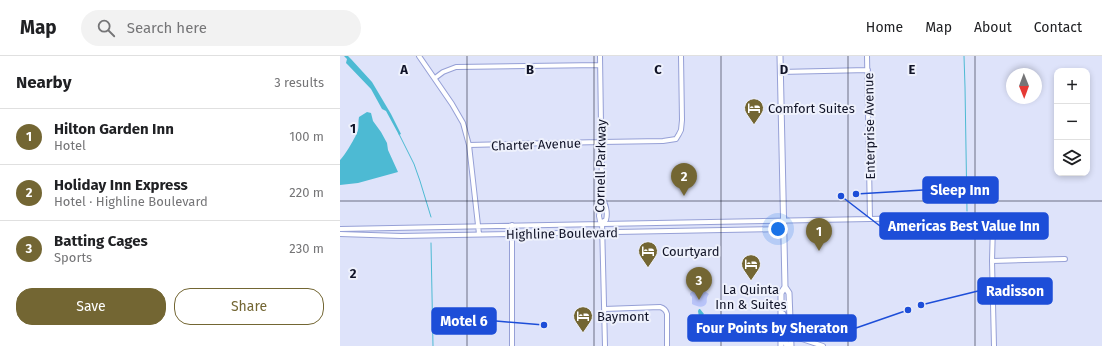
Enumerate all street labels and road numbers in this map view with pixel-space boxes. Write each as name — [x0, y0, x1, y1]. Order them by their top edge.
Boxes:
street label: Enterprise Avenue — [861, 72, 878, 180]
street label: Cornell Parkway — [592, 119, 609, 213]
street label: Charter Avenue — [491, 135, 581, 154]
street label: Highline Boulevard — [506, 225, 618, 242]

